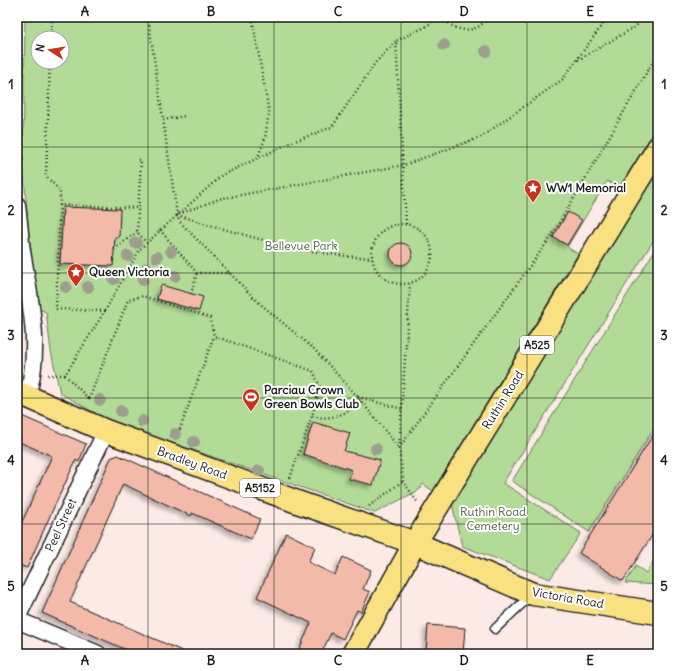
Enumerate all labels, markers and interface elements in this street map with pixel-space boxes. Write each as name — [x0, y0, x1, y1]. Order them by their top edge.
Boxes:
text: A — [81, 3, 90, 20]
text: B — [207, 3, 216, 20]
text: C — [334, 3, 343, 20]
text: D — [459, 3, 469, 20]
text: E — [586, 3, 594, 20]
north arrow — [30, 30, 70, 70]
text: N — [33, 43, 48, 53]
text: 1 — [8, 76, 14, 93]
text: 1 — [661, 76, 667, 93]
place icon: WW1 Memorial — [523, 178, 543, 203]
place label: WW1 Memorial — [546, 180, 626, 195]
text: 2 — [7, 202, 15, 219]
text: 2 — [660, 202, 668, 219]
park label: Bellevue Park — [264, 238, 338, 253]
place icon: Queen Victoria — [66, 262, 86, 287]
place label: Queen Victoria — [89, 264, 169, 279]
text: 3 — [7, 327, 15, 344]
text: 3 — [660, 327, 668, 344]
road number: A525 — [520, 336, 554, 354]
street label: Ruthin Road — [479, 368, 526, 432]
place label: Parciau Crown Green Bowls Club — [264, 382, 360, 411]
sports icon: Parciau Crown Green Bowls Club — [241, 387, 261, 412]
street label: Bradley Road — [155, 443, 229, 482]
text: 4 — [7, 452, 15, 469]
text: 4 — [660, 452, 668, 469]
road number: A5152 — [240, 479, 280, 497]
street label: Peel Street — [42, 496, 79, 554]
park label: Ruthin Road Cemetery — [460, 504, 526, 533]
text: 5 — [7, 578, 15, 595]
text: 5 — [660, 578, 668, 595]
street label: Victoria Road — [531, 584, 605, 611]
text: A — [81, 652, 90, 669]
text: B — [207, 652, 216, 669]
text: C — [334, 652, 343, 669]
text: D — [459, 652, 469, 669]
text: E — [586, 652, 594, 669]

